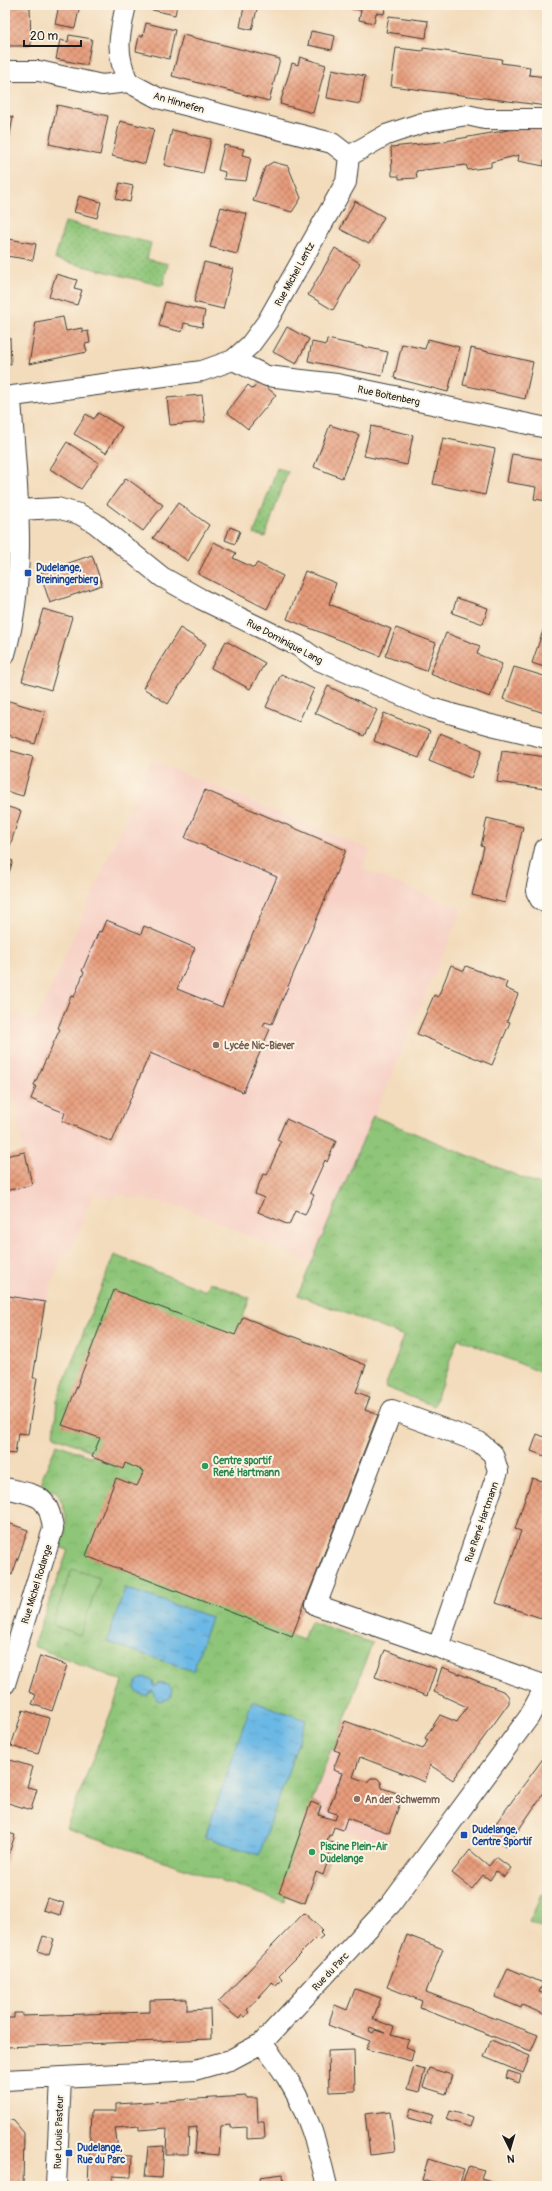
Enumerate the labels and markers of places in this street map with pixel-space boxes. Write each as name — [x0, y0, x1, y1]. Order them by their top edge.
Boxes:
place label: Dudelange, Breiningerbierg — [36, 562, 98, 586]
marker: Dudelange, Breiningerbierg — [23, 568, 33, 578]
marker: Lycée Nic-Biever — [211, 1040, 221, 1050]
place label: Lycée Nic-Biever — [224, 1040, 295, 1052]
place label: Centre sportif René Hartmann — [213, 1455, 280, 1479]
marker: Centre sportif René Hartmann — [200, 1461, 210, 1471]
marker: An der Schwemm — [352, 1794, 362, 1804]
place label: An der Schwemm — [365, 1794, 440, 1806]
place label: Dudelange, Centre Sportif — [472, 1824, 533, 1848]
marker: Dudelange, Centre Sportif — [459, 1830, 469, 1840]
place label: Piscine Plein-Air Dudelange — [320, 1841, 388, 1865]
marker: Piscine Plein-Air Dudelange — [307, 1847, 317, 1857]
place label: Dudelange, Rue du Parc — [77, 2142, 125, 2166]
marker: Dudelange, Rue du Parc — [64, 2148, 74, 2158]

